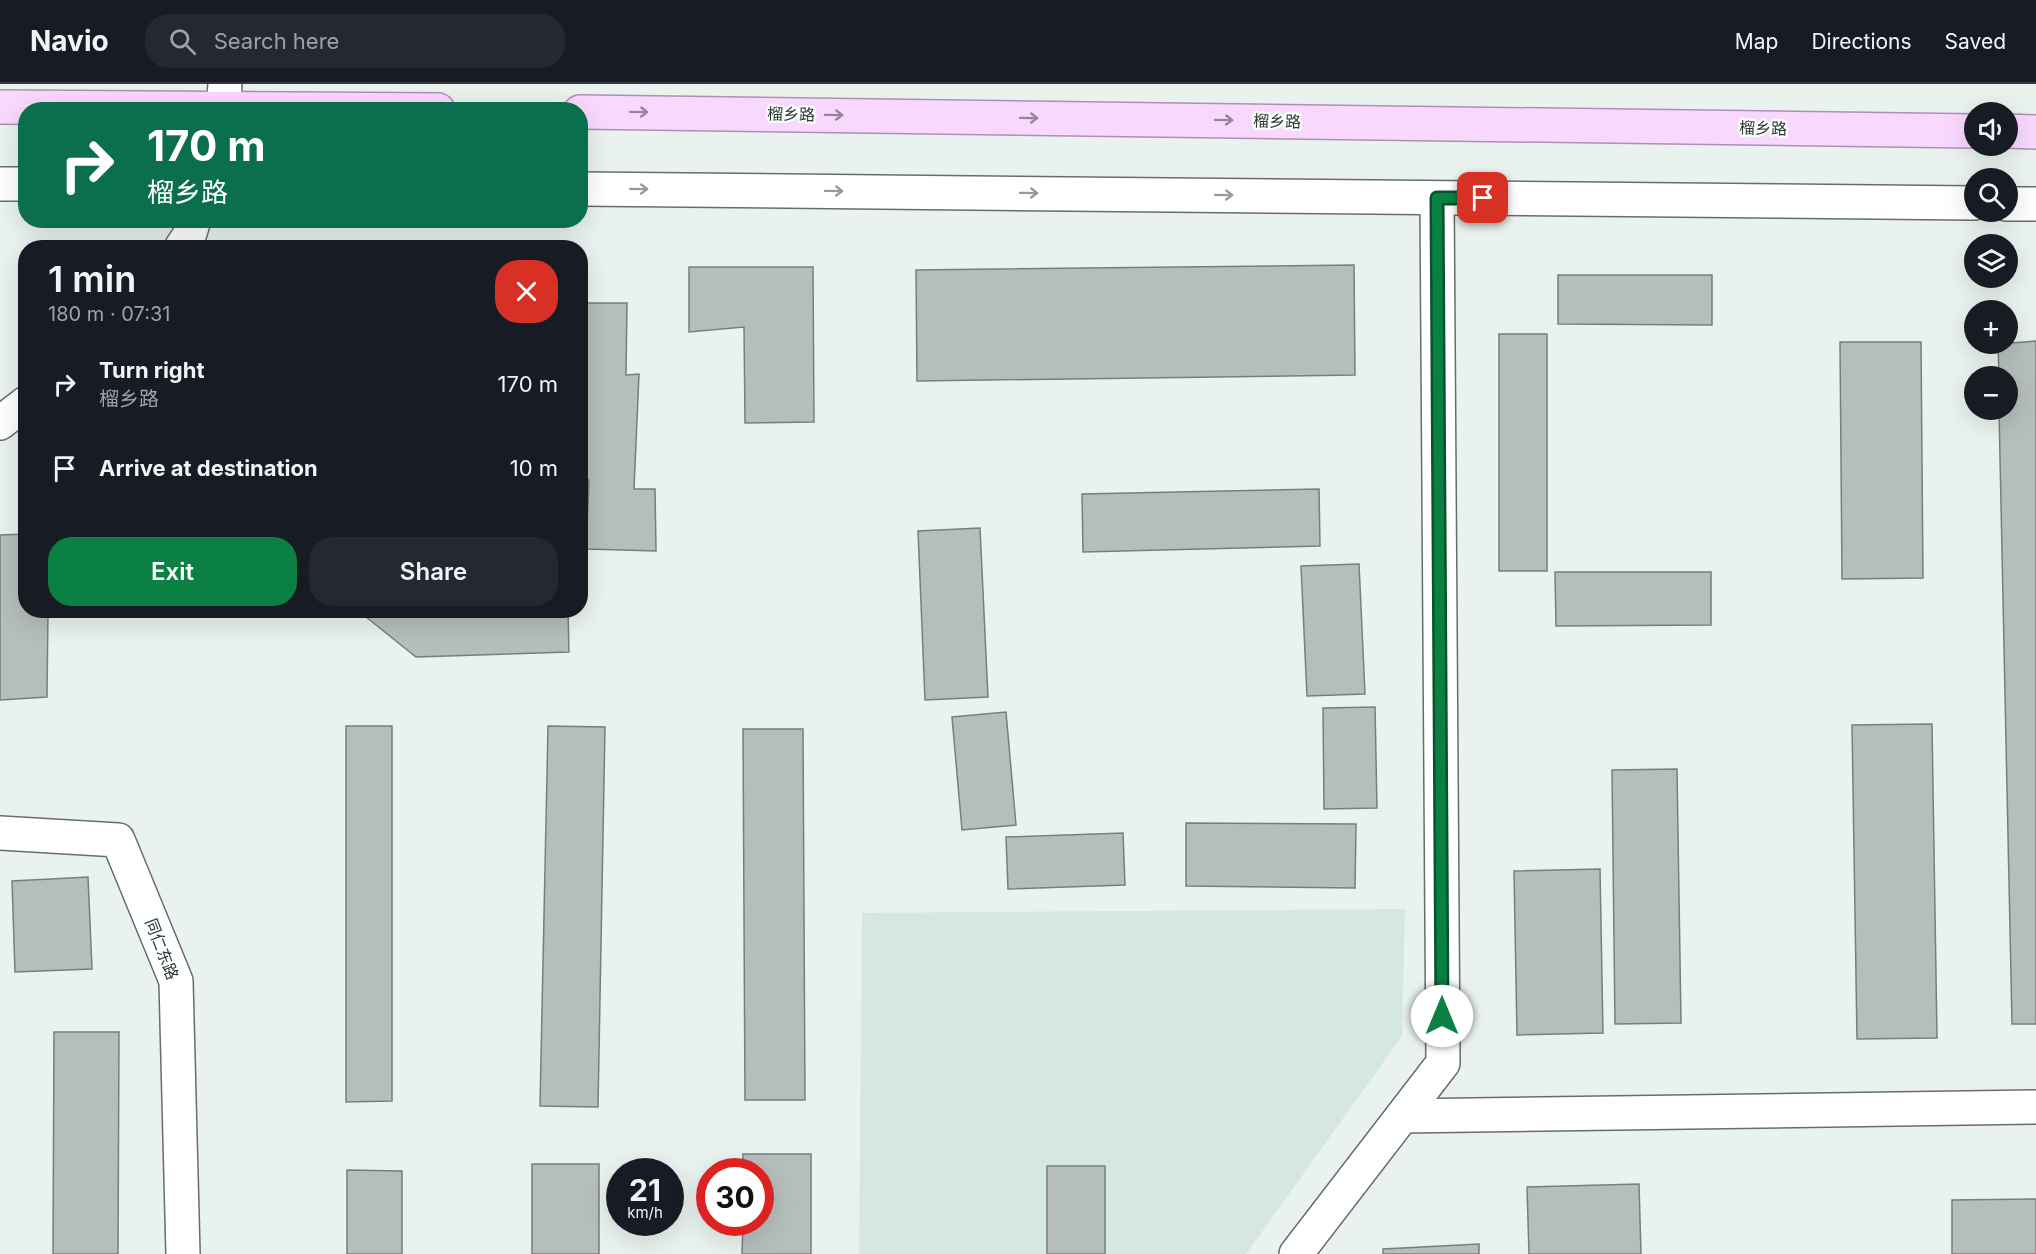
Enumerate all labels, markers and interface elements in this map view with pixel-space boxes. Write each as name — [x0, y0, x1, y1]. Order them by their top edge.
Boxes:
search box — [145, 14, 565, 68]
text: Navio — [30, 24, 109, 58]
icon: search — [166, 25, 199, 58]
text: Search here — [214, 28, 339, 54]
text: Map — [1735, 29, 1778, 54]
text: Directions — [1811, 29, 1912, 54]
text: Saved — [1945, 29, 2006, 54]
map controls — [1964, 102, 2018, 420]
button: sound — [1964, 102, 2018, 156]
street label: 榴乡路 — [767, 104, 815, 124]
one-way arrow — [628, 106, 648, 118]
one-way arrow — [823, 109, 843, 121]
street label: 榴乡路 — [1253, 111, 1301, 131]
one-way arrow — [1018, 112, 1038, 124]
one-way arrow — [1213, 115, 1233, 126]
street label: 榴乡路 — [1739, 118, 1787, 138]
text: 170 m — [147, 120, 265, 171]
icon: right — [48, 126, 126, 204]
button: search — [1964, 168, 2018, 222]
pin — [1457, 172, 1508, 223]
text: 榴乡路 — [147, 176, 228, 209]
icon: arrive — [1466, 181, 1499, 214]
one-way arrow — [628, 183, 648, 195]
one-way arrow — [823, 185, 843, 197]
one-way arrow — [1018, 188, 1038, 199]
one-way arrow — [1213, 190, 1233, 201]
button: layers — [1964, 234, 2018, 288]
text: 1 min — [48, 257, 136, 301]
button: close — [495, 260, 558, 323]
button: + — [1964, 300, 2018, 354]
text: 180 m · 07:31 — [48, 302, 170, 326]
text: Turn right — [99, 357, 205, 383]
button: − — [1964, 366, 2018, 420]
icon: right — [48, 368, 81, 401]
text: 170 m — [498, 371, 558, 397]
text: 榴乡路 — [99, 387, 159, 411]
icon: arrive — [48, 452, 81, 485]
text: Arrive at destination — [99, 455, 318, 481]
text: 10 m — [510, 455, 558, 481]
button: Exit — [48, 537, 297, 606]
button: Share — [309, 537, 558, 606]
street label: 同仁东路 — [141, 916, 183, 982]
position arrow — [1410, 984, 1474, 1048]
speed limit sign: 30 — [696, 1158, 774, 1236]
text: 21 — [629, 1172, 661, 1208]
text: km/h — [627, 1203, 663, 1222]

